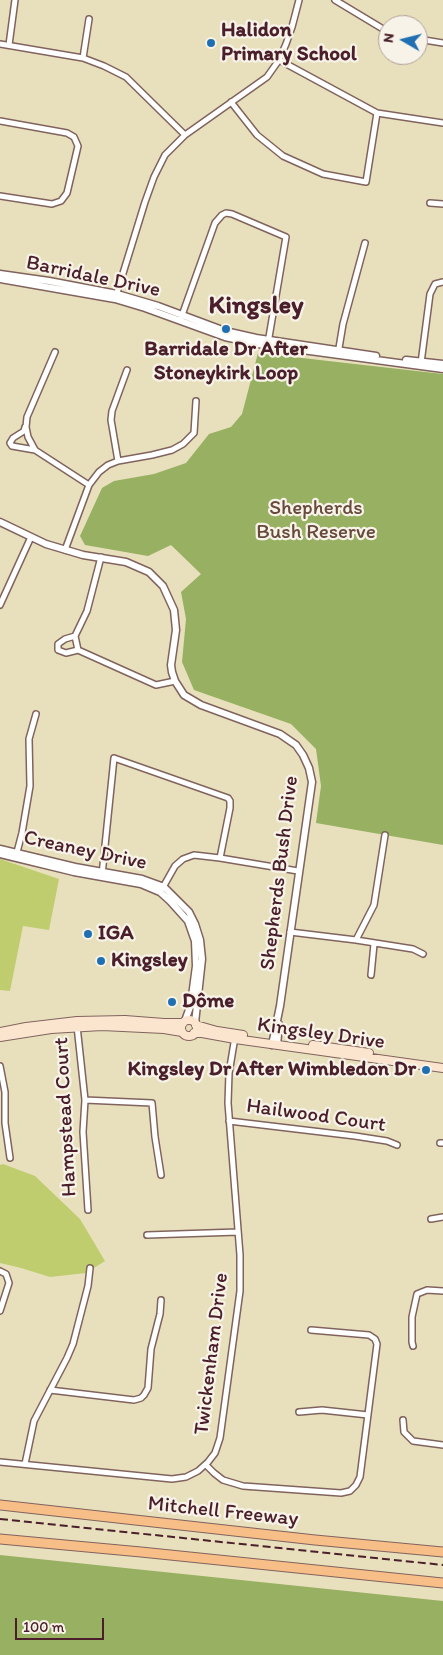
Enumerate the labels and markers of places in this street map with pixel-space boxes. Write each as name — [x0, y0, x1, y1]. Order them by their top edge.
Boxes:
place label: Halidon Primary School — [221, 18, 357, 68]
marker: Halidon Primary School — [205, 37, 217, 49]
marker: Barridale Dr After Stoneykirk Loop — [220, 323, 232, 335]
place label: Barridale Dr After Stoneykirk Loop — [144, 337, 308, 387]
place label: IGA — [98, 921, 134, 947]
marker: IGA — [82, 928, 94, 940]
place label: Kingsley — [111, 948, 188, 974]
marker: Kingsley — [95, 955, 107, 967]
place label: Dôme — [182, 989, 234, 1015]
marker: Dôme — [166, 996, 178, 1008]
place label: Kingsley Dr After Wimbledon Dr — [128, 1057, 416, 1083]
marker: Kingsley Dr After Wimbledon Dr — [420, 1064, 432, 1076]

